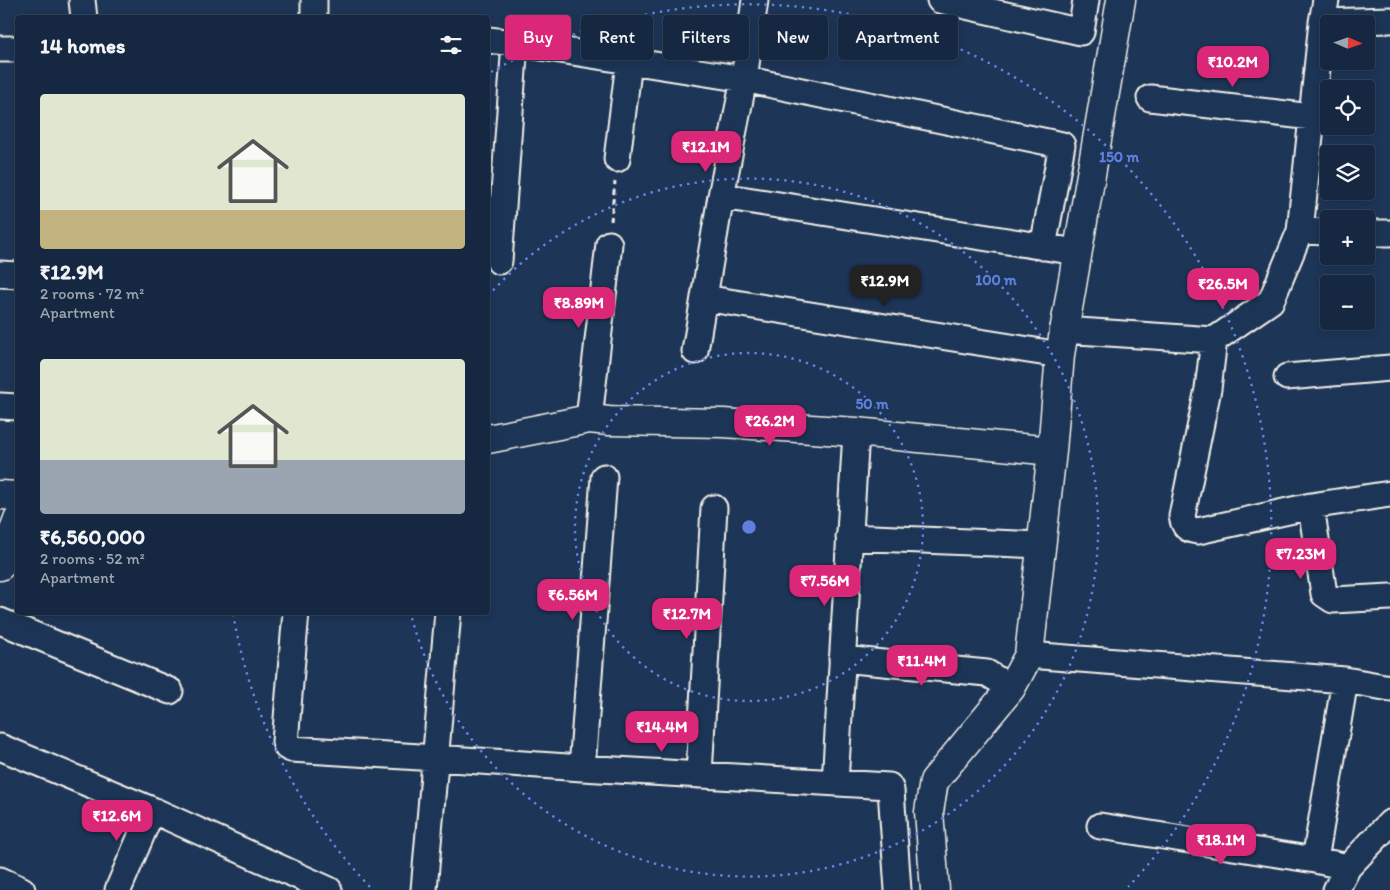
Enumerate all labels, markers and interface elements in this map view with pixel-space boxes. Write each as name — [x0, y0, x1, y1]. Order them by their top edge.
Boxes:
chip: Buy — [505, 15, 571, 60]
chip: Rent — [581, 15, 653, 60]
chip: Filters — [663, 15, 749, 60]
chip: New — [759, 15, 828, 60]
chip: Apartment — [838, 15, 958, 60]
north arrow — [1320, 15, 1375, 70]
map controls — [1320, 15, 1375, 330]
icon: filters — [437, 31, 465, 59]
text: 14 homes — [40, 33, 125, 58]
pin: ₹10.2M — [1192, 46, 1274, 88]
text: ₹10.2M — [1208, 52, 1258, 71]
button: locate — [1320, 80, 1375, 135]
icon: home — [208, 126, 298, 216]
pin: ₹12.1M — [665, 130, 747, 173]
text: ₹12.1M — [682, 137, 730, 156]
button: layers — [1320, 145, 1375, 200]
text: 150 m — [1099, 148, 1139, 166]
button: + — [1320, 210, 1375, 265]
text: ₹12.9M — [40, 259, 104, 284]
pin: ₹12.9M — [844, 264, 926, 307]
pin: ₹26.5M — [1182, 268, 1264, 310]
text: ₹12.9M — [861, 271, 909, 290]
text: 100 m — [975, 271, 1017, 289]
text: ₹26.5M — [1198, 274, 1248, 293]
button: − — [1320, 275, 1375, 330]
text: 2 rooms · 72 m² — [40, 284, 144, 303]
pin: ₹8.89M — [538, 286, 620, 329]
text: ₹8.89M — [554, 293, 604, 312]
text: Apartment — [40, 303, 115, 322]
icon: home — [208, 391, 298, 481]
text: 50 m — [855, 395, 889, 413]
pin: ₹26.2M — [729, 404, 811, 447]
text: ₹26.2M — [745, 411, 795, 430]
centre of rings — [740, 518, 758, 536]
text: ₹6,560,000 — [40, 524, 145, 549]
pin: ₹7.23M — [1260, 538, 1342, 580]
text: ₹7.23M — [1276, 544, 1326, 563]
text: 2 rooms · 52 m² — [40, 549, 145, 568]
pin: ₹7.56M — [784, 564, 866, 607]
text: Apartment — [40, 568, 115, 587]
text: ₹7.56M — [800, 571, 850, 590]
pin: ₹6.56M — [532, 578, 614, 621]
text: ₹6.56M — [548, 585, 598, 604]
pin: ₹12.7M — [646, 598, 728, 640]
text: ₹12.7M — [663, 604, 711, 623]
pin: ₹11.4M — [881, 644, 963, 687]
text: ₹11.4M — [898, 651, 946, 670]
pin: ₹14.4M — [621, 710, 703, 753]
text: ₹14.4M — [637, 717, 687, 736]
pin: ₹12.6M — [76, 800, 158, 842]
text: ₹12.6M — [93, 806, 141, 825]
pin: ₹18.1M — [1180, 824, 1262, 866]
text: ₹18.1M — [1197, 830, 1245, 849]

